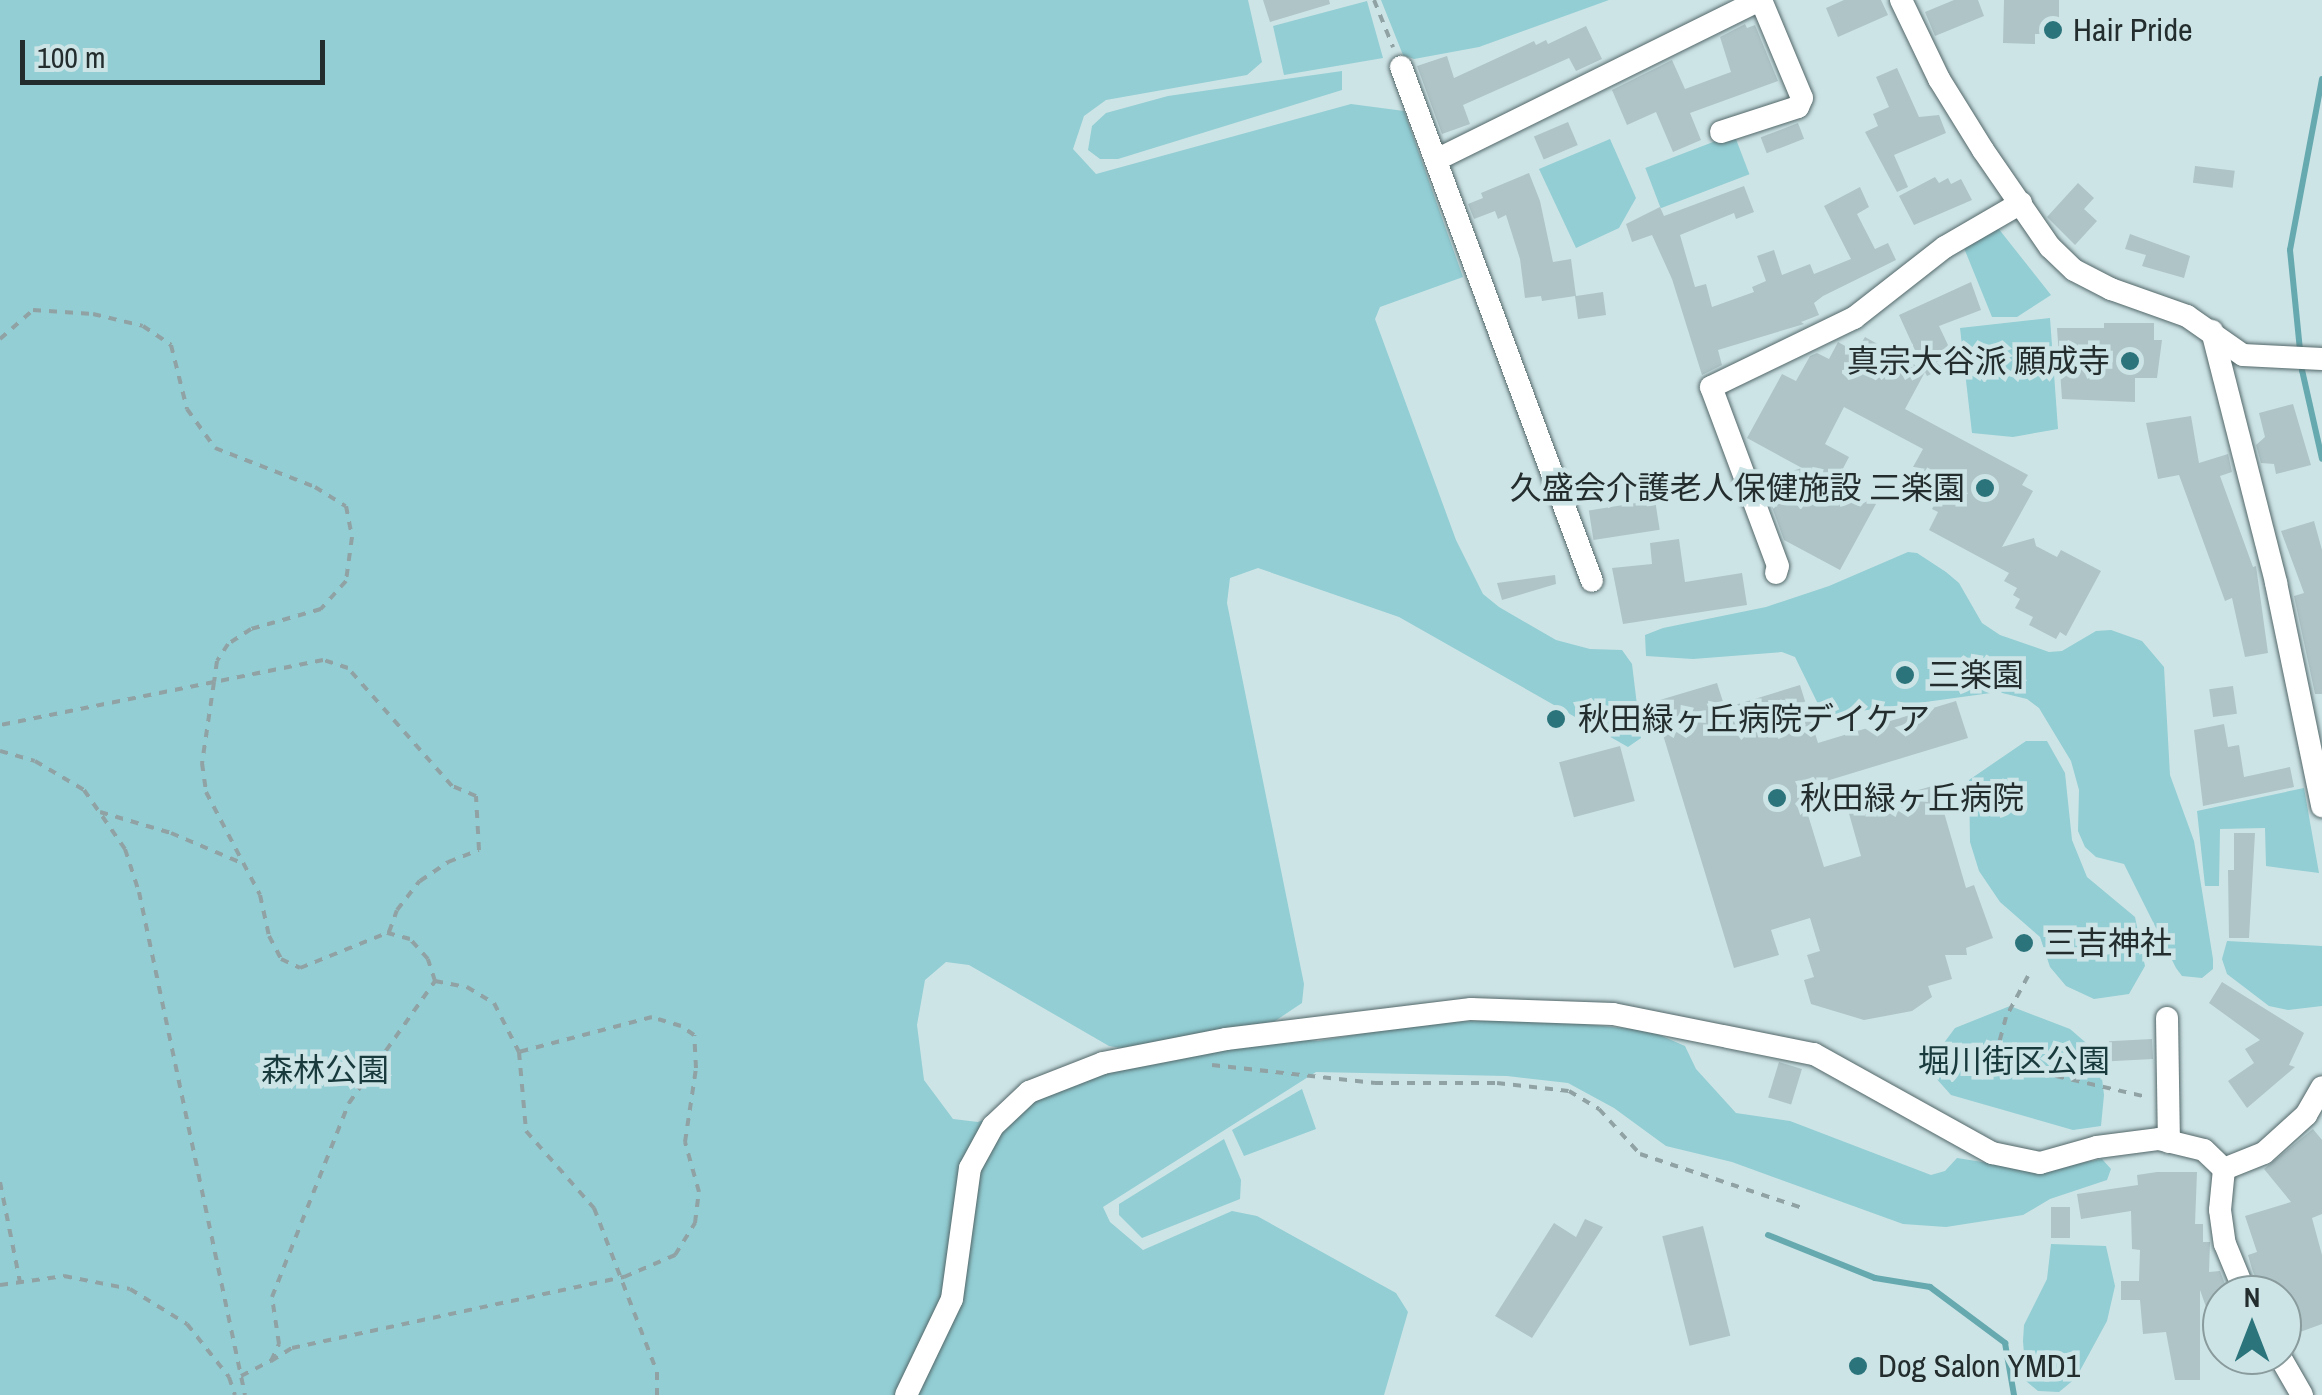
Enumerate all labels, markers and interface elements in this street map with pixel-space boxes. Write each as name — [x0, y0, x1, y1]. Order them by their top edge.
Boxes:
place label: Hair Pride — [2073, 11, 2193, 49]
marker: Hair Pride — [2042, 19, 2064, 41]
scale bar — [25, 20, 330, 82]
text: 100 m — [37, 37, 105, 77]
place label: 真宗大谷派 願成寺 — [1847, 342, 2110, 380]
marker: 真宗大谷派 願成寺 — [2119, 350, 2141, 372]
place label: 久盛会介護老人保健施設 三楽園 — [1510, 469, 1965, 507]
marker: 久盛会介護老人保健施設 三楽園 — [1974, 477, 1996, 499]
place label: 三楽園 — [1928, 656, 2024, 694]
marker: 三楽園 — [1892, 662, 1918, 688]
place label: 秋田緑ヶ丘病院デイケア — [1578, 700, 1930, 738]
marker: 秋田緑ヶ丘病院デイケア — [1543, 706, 1569, 732]
place label: 秋田緑ヶ丘病院 — [1800, 779, 2024, 817]
marker: 秋田緑ヶ丘病院 — [1764, 785, 1790, 811]
place label: 三吉神社 — [2044, 924, 2172, 962]
marker: 三吉神社 — [2013, 932, 2035, 954]
park label: 堀川街区公園 — [1918, 1042, 2110, 1080]
park label: 森林公園 — [261, 1051, 389, 1089]
north arrow — [2202, 1275, 2302, 1375]
text: N — [2244, 1278, 2260, 1316]
place label: Dog Salon YMD1 — [1878, 1347, 2081, 1385]
marker: Dog Salon YMD1 — [1847, 1355, 1869, 1377]

